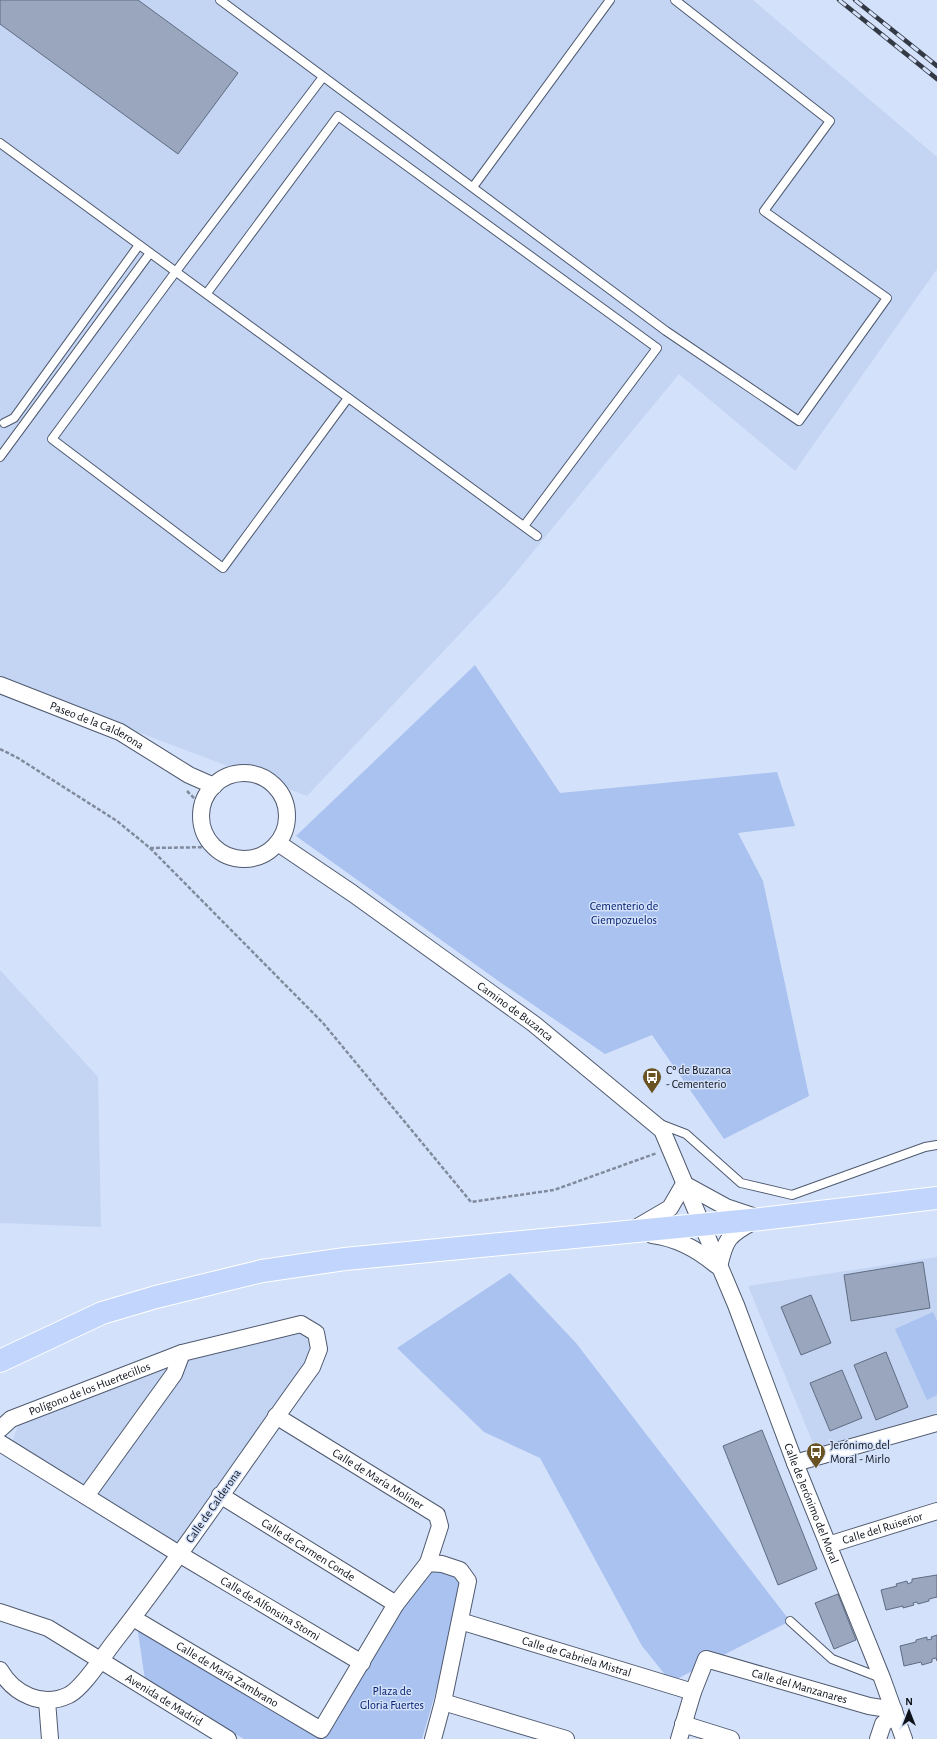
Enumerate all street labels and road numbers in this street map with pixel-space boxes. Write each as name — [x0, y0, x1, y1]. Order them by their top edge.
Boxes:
street label: Paseo de la Calderona — [48, 699, 146, 752]
street label: Camino de Buzanca — [475, 979, 556, 1044]
street label: Polígono de los Huertecillos — [27, 1360, 152, 1418]
street label: Calle de Jerónimo del Moral — [782, 1442, 841, 1565]
street label: Calle de María Moliner — [330, 1446, 426, 1511]
street label: Calle de Calderona — [183, 1467, 243, 1545]
street label: Calle del Ruiseñor — [841, 1510, 924, 1546]
street label: Calle de Carmen Conde — [259, 1516, 357, 1583]
street label: Calle de Alfonsina Storni — [219, 1574, 322, 1643]
street label: Calle de Gabriela Mistral — [521, 1634, 633, 1679]
street label: Calle de María Zambrano — [174, 1639, 281, 1709]
street label: Calle del Manzanares — [751, 1667, 849, 1705]
street label: Avenida de Madrid — [124, 1671, 205, 1728]

